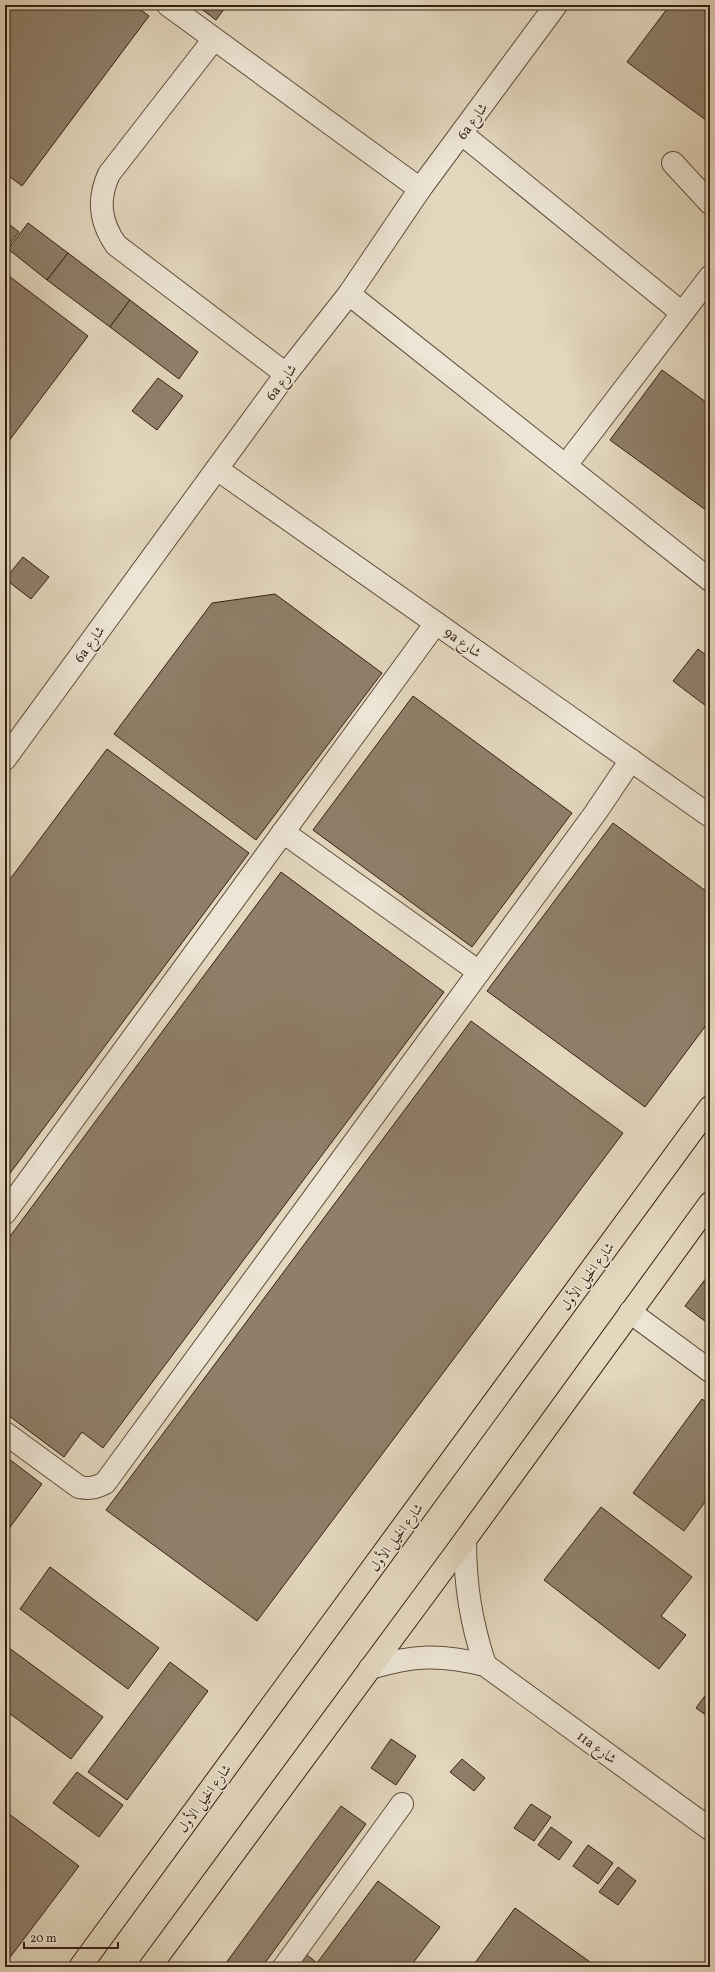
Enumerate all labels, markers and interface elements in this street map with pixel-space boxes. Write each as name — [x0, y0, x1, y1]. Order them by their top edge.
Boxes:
street label: 6a شارع — [453, 100, 494, 145]
street label: 6a شارع — [262, 361, 303, 406]
street label: 6a شارع — [70, 623, 111, 668]
street label: 9a شارع — [439, 624, 485, 664]
street label: شارع الخيل الأول — [555, 1238, 620, 1316]
street label: شارع الخيل الأول — [364, 1499, 429, 1577]
street label: 11a شارع — [572, 1727, 620, 1770]
street label: شارع الخيل الأول — [172, 1760, 237, 1838]
scale bar — [24, 1924, 118, 1950]
text: 20 m — [30, 1931, 57, 1947]

